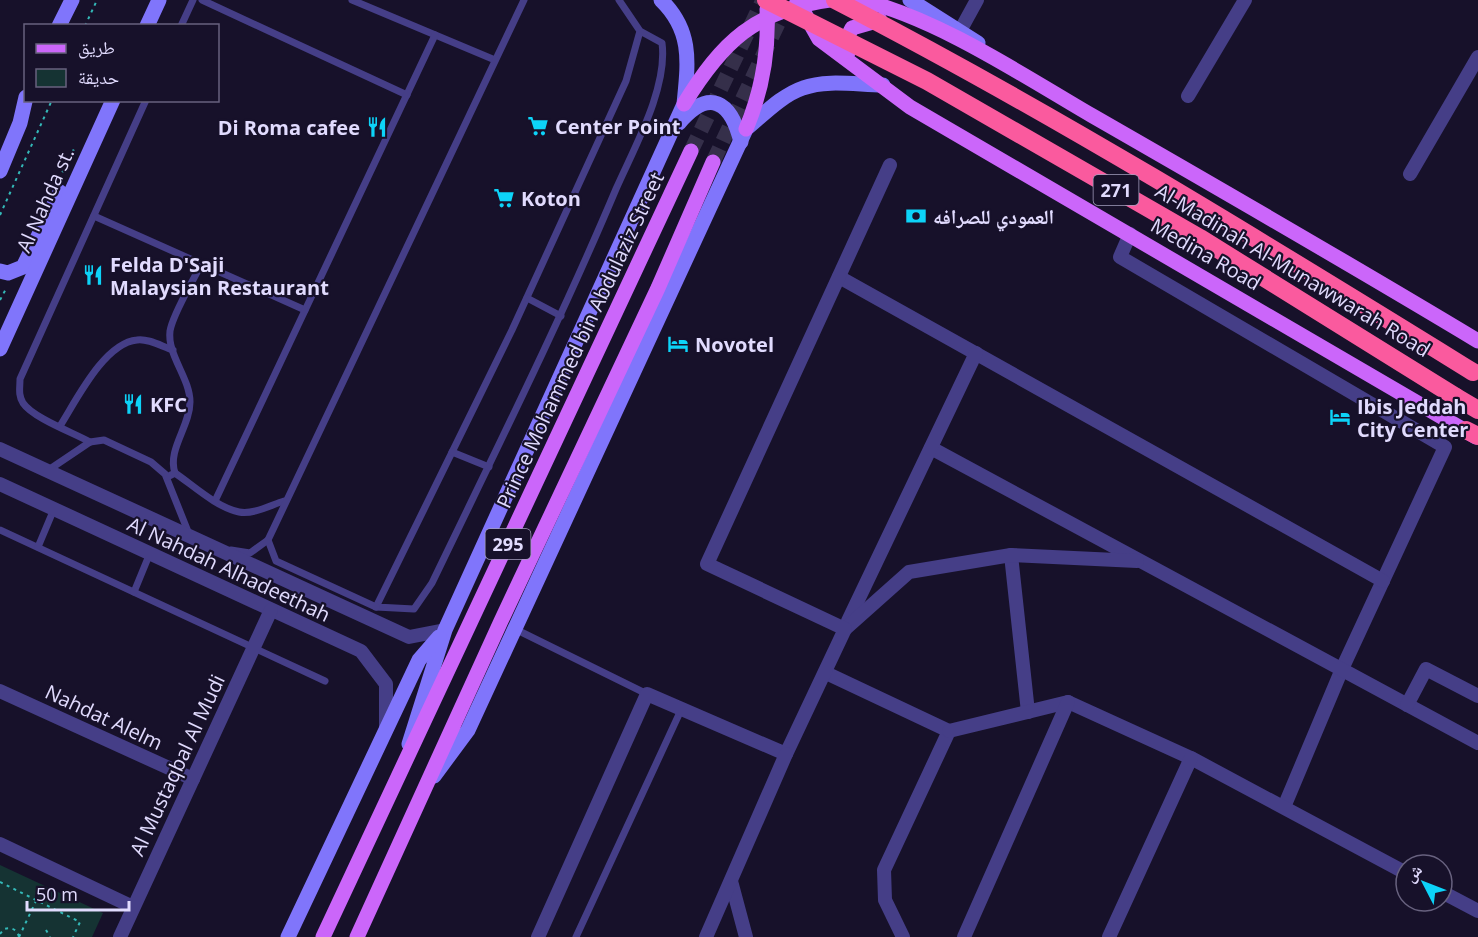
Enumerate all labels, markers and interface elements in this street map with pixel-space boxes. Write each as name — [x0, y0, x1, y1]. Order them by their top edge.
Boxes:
legend — [24, 24, 219, 102]
text: طريق — [78, 35, 115, 59]
text: حديقة — [78, 65, 119, 89]
place label: Center Point — [555, 113, 681, 140]
place label: Di Roma cafee — [218, 114, 360, 141]
supermarket icon: Center Point — [526, 114, 550, 138]
restaurant icon: Di Roma cafee — [365, 115, 389, 139]
street label: Al Nahda st. — [10, 143, 80, 257]
street label: Prince Mohammed bin Abdulaziz Street — [490, 168, 670, 512]
road number: 271 — [1094, 175, 1138, 205]
street label: Al-Madinah Al-Munawwarah Road — [1151, 177, 1435, 363]
place label: Koton — [521, 185, 581, 212]
supermarket icon: Koton — [492, 186, 516, 210]
place label: العمودي للصرافه — [933, 203, 1054, 232]
bank icon: العمودي للصرافه — [904, 204, 928, 228]
street label: Medina Road — [1146, 212, 1266, 296]
place label: Felda D'Saji Malaysian Restaurant — [110, 251, 329, 301]
restaurant icon: Felda D'Saji Malaysian Restaurant — [81, 263, 105, 287]
place label: Novotel — [695, 331, 774, 358]
hotel icon: Novotel — [666, 332, 690, 356]
place label: KFC — [150, 391, 187, 418]
restaurant icon: KFC — [121, 392, 145, 416]
place label: Ibis Jeddah City Center — [1357, 393, 1468, 443]
hotel icon: Ibis Jeddah City Center — [1328, 405, 1352, 429]
street label: Al Nahdah Alhadeethah — [123, 510, 335, 628]
road number: 295 — [486, 529, 530, 559]
street label: Al Mustaqbal Al Mudi — [123, 670, 231, 860]
street label: Nahdat Alelm — [41, 678, 167, 756]
north arrow — [1394, 853, 1454, 913]
text: ش — [1399, 859, 1427, 887]
scale bar — [27, 874, 129, 912]
text: 50 m — [36, 882, 78, 906]

